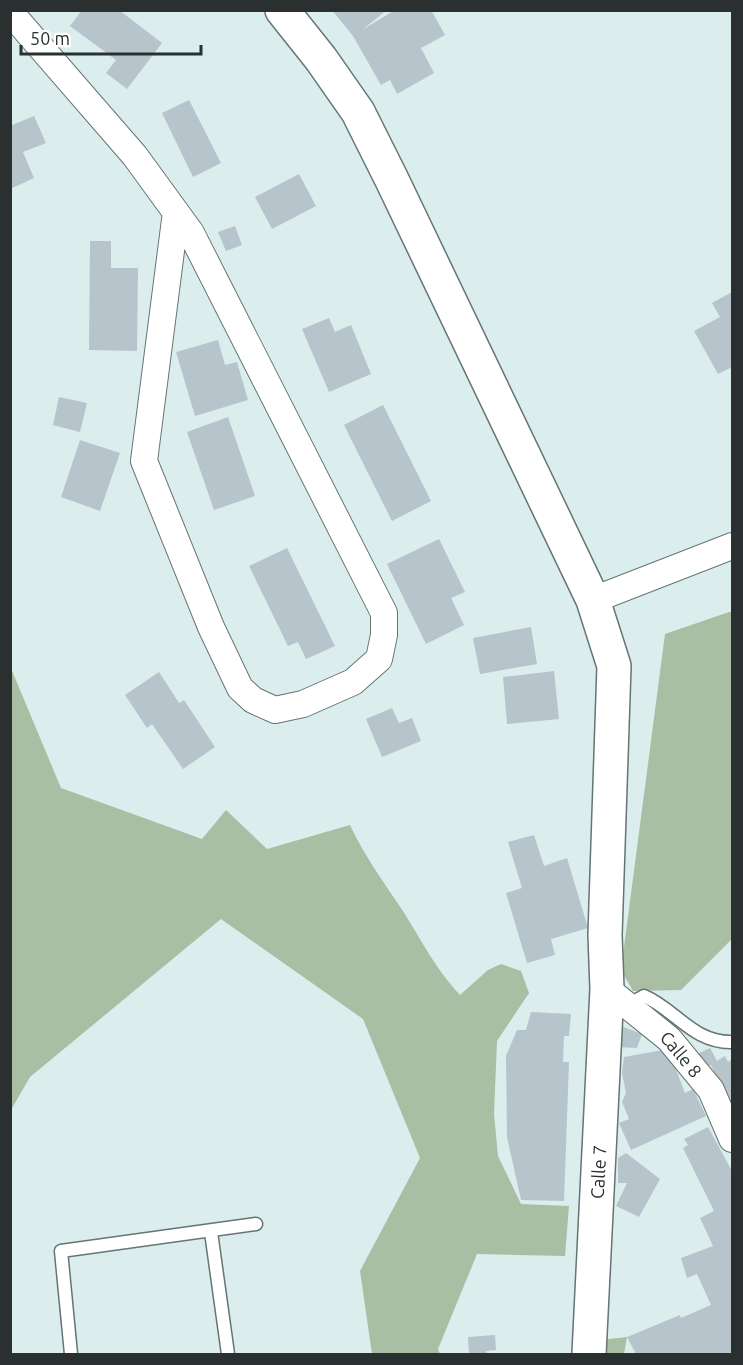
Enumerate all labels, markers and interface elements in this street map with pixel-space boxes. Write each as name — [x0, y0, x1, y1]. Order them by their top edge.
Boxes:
scale bar — [21, 18, 201, 56]
text: 50 m — [30, 28, 70, 48]
street label: Calle 8 — [657, 1026, 706, 1081]
street label: Calle 7 — [587, 1145, 609, 1199]

